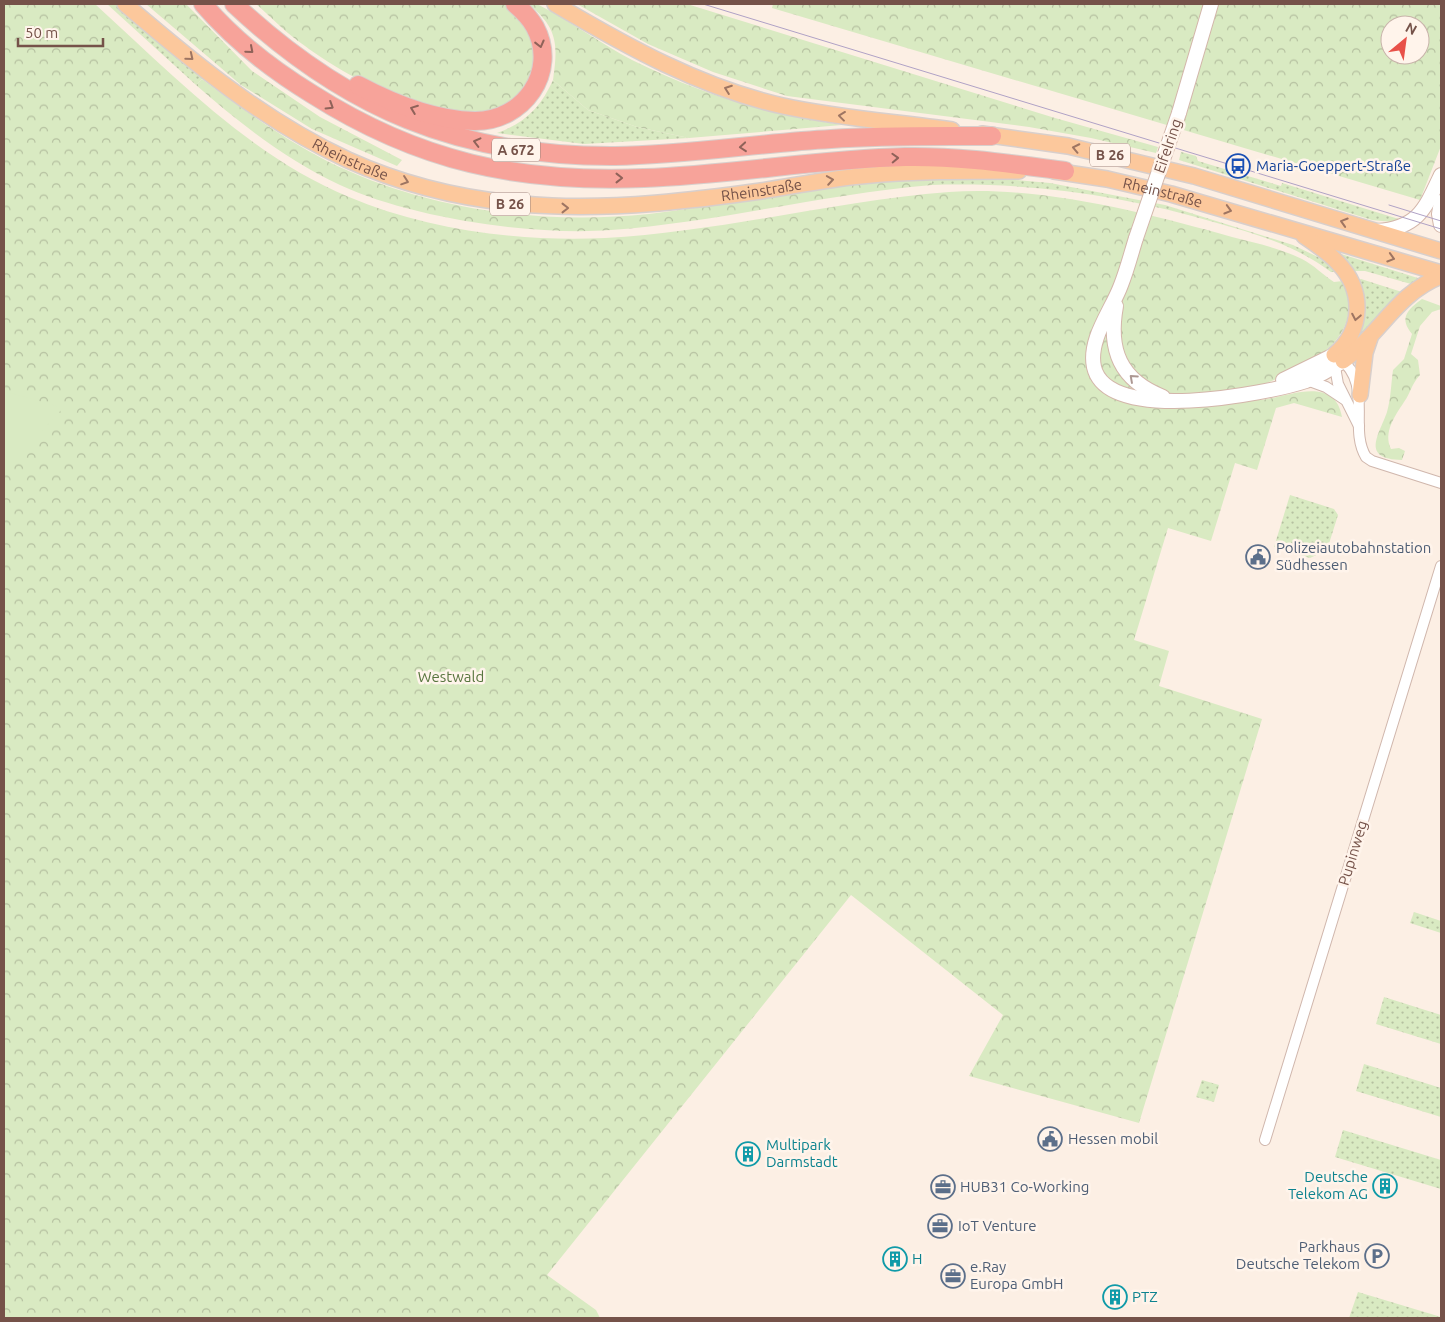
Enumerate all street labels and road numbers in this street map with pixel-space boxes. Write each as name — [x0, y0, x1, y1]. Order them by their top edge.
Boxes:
street label: Eifelring — [1150, 116, 1185, 175]
street label: Rheinstraße — [309, 135, 391, 183]
road number: A 672 — [492, 138, 540, 162]
road number: B 26 — [1090, 144, 1130, 166]
street label: Rheinstraße — [1121, 174, 1205, 211]
street label: Rheinstraße — [720, 175, 803, 204]
road number: B 26 — [490, 192, 530, 215]
street label: Pupinweg — [1335, 818, 1370, 887]

